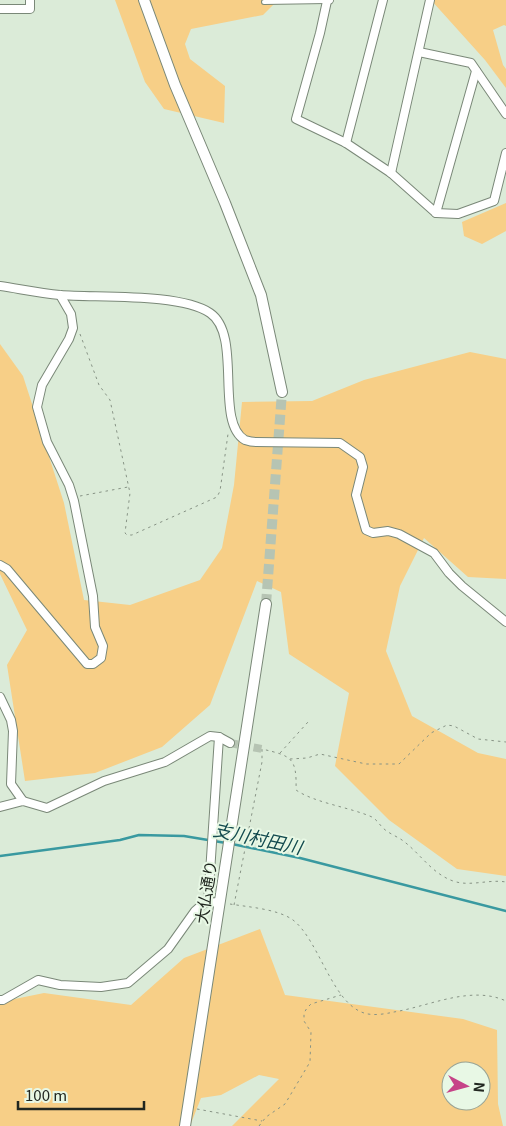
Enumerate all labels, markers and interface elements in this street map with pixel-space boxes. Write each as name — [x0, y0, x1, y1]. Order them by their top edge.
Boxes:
water label: 支川村田川 — [211, 815, 307, 859]
street label: 大仏通り — [188, 859, 222, 925]
north arrow — [441, 1061, 491, 1111]
scale bar — [18, 1078, 144, 1110]
text: N — [469, 1081, 490, 1094]
text: 100 m — [25, 1084, 67, 1105]

